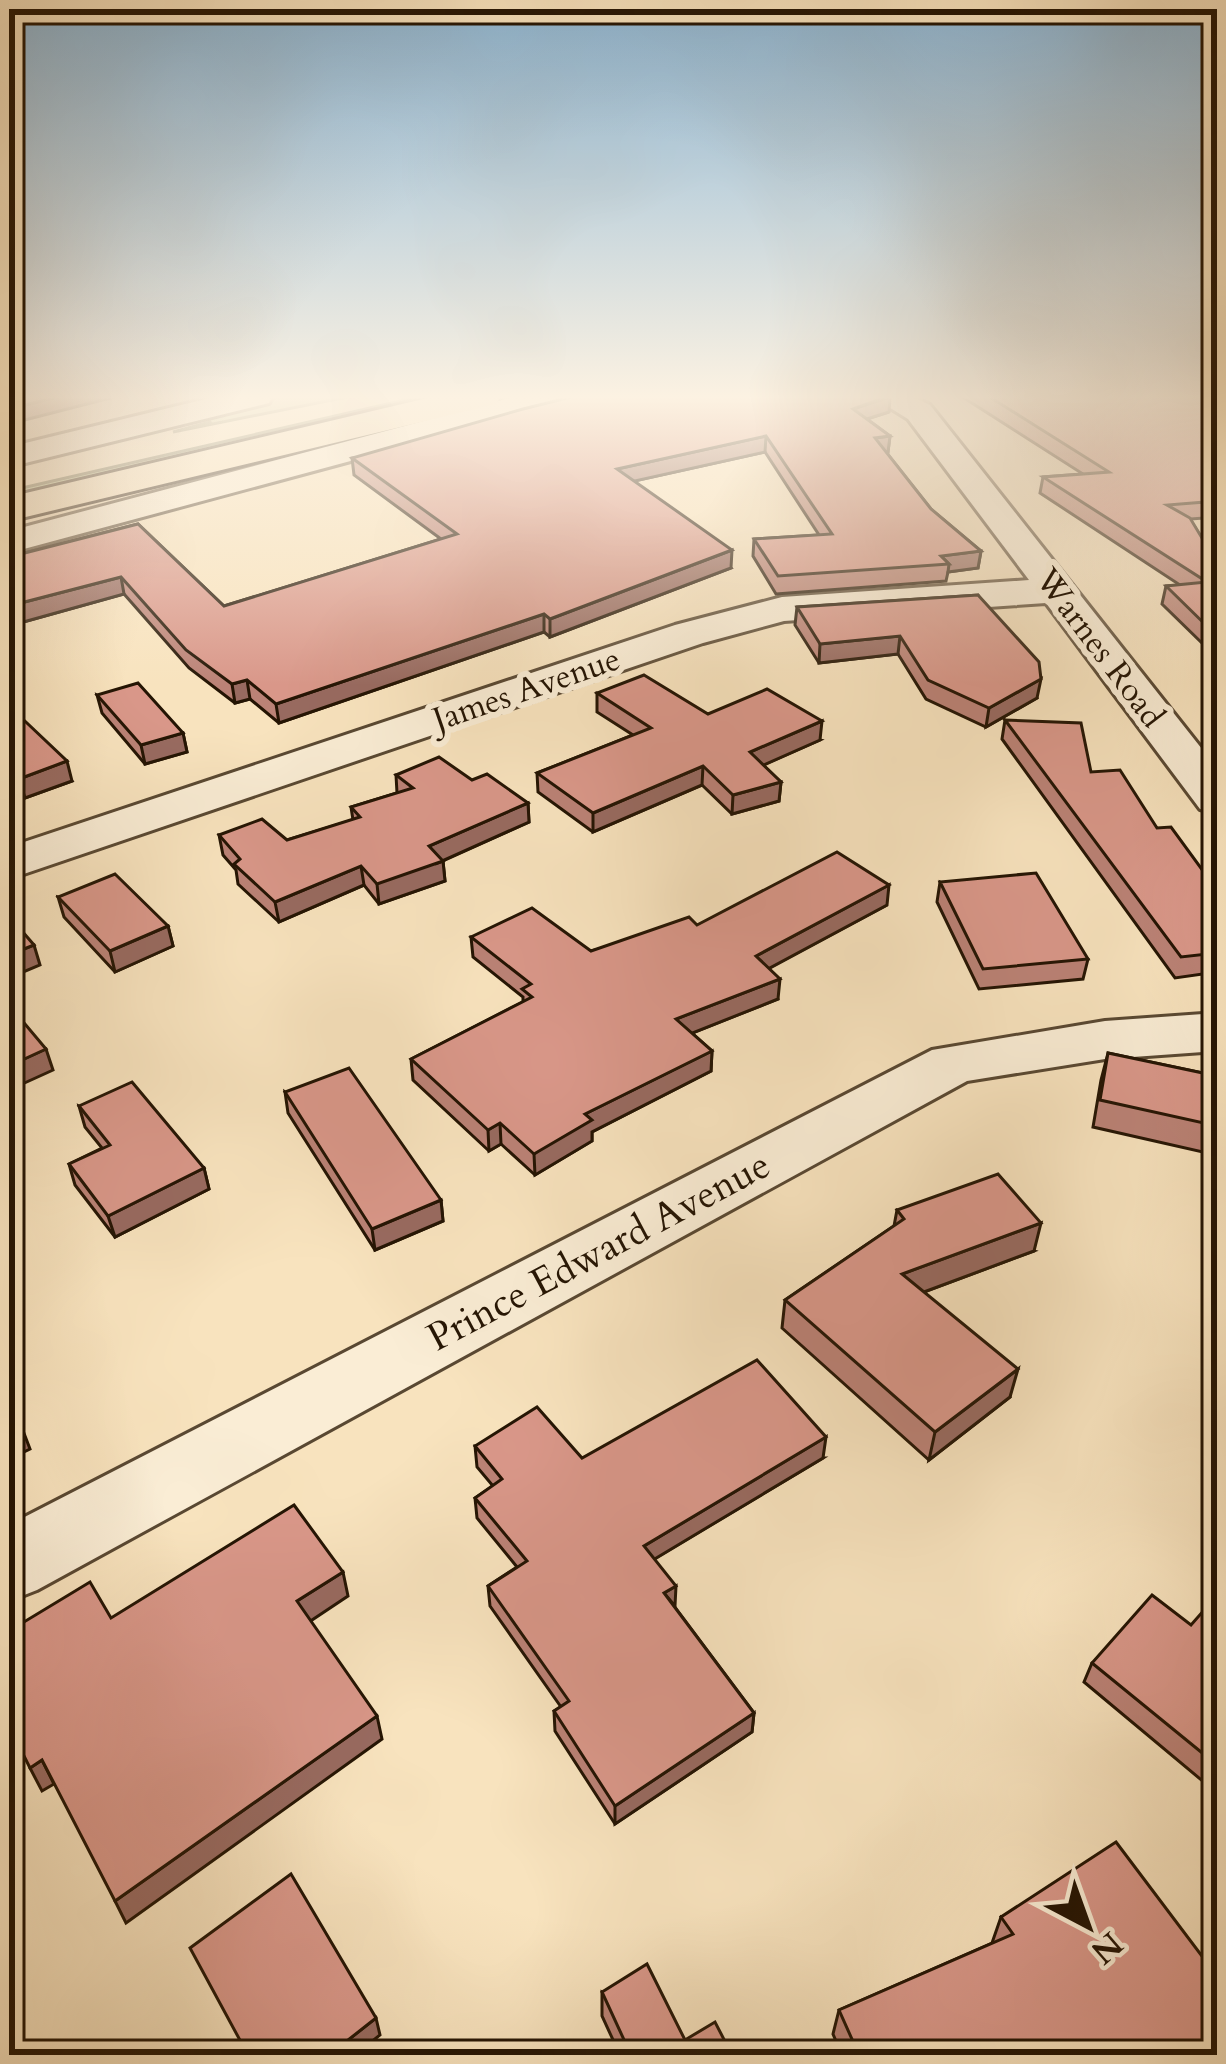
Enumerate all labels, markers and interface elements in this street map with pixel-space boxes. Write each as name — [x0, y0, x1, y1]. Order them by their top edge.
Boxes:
street label: Warnes Road — [1024, 558, 1175, 737]
street label: James Avenue — [422, 636, 626, 744]
street label: Prince Edward Avenue — [418, 1138, 779, 1364]
north arrow — [1028, 1866, 1148, 1986]
text: N — [1081, 1921, 1132, 1974]

